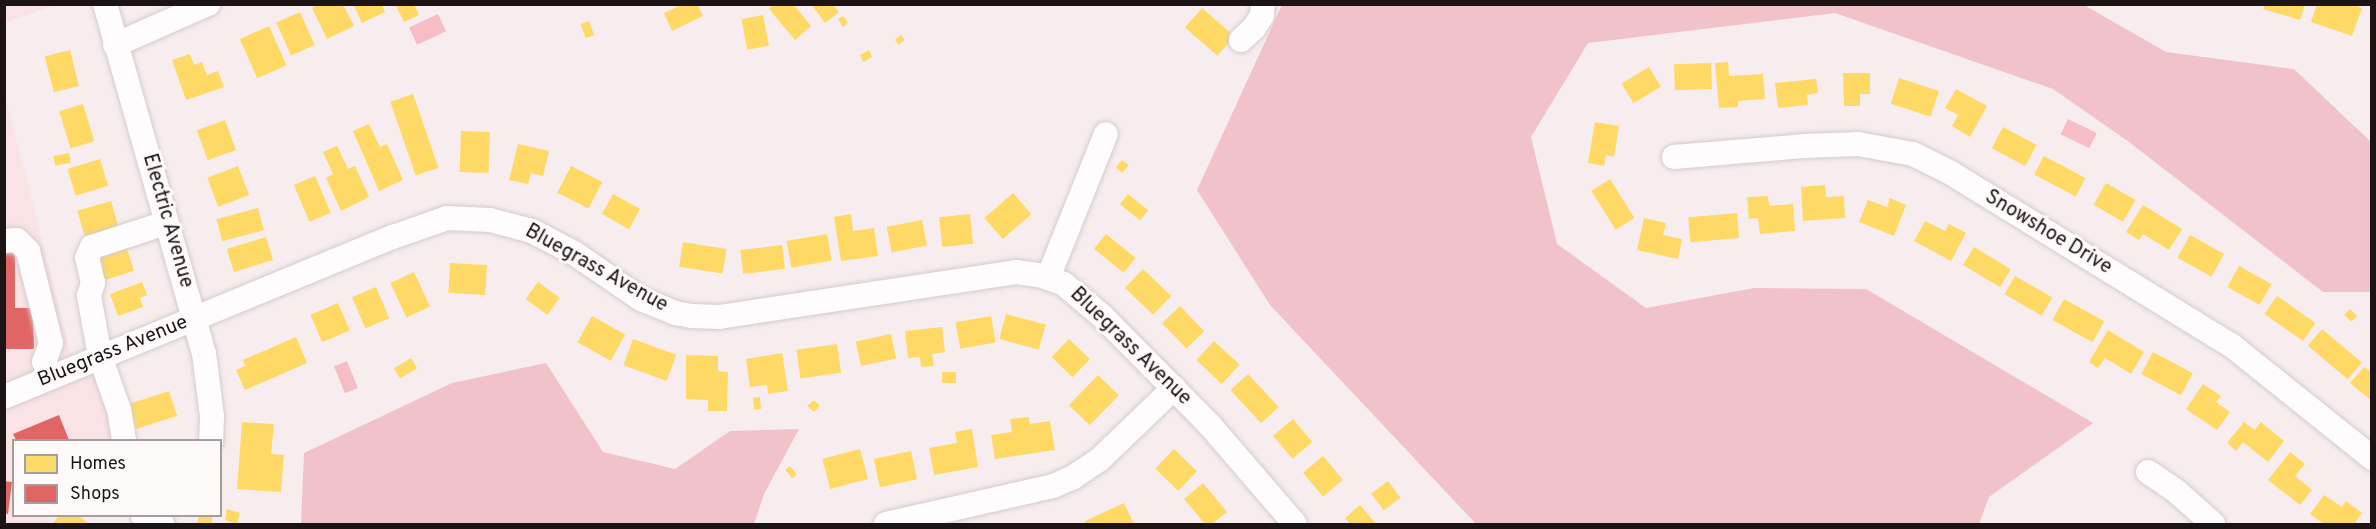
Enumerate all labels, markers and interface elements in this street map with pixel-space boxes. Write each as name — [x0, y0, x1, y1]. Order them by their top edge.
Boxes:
street label: Electric Avenue — [136, 151, 198, 291]
street label: Snowshoe Drive — [1980, 186, 2116, 280]
street label: Bluegrass Avenue — [520, 220, 672, 318]
street label: Bluegrass Avenue — [1064, 283, 1196, 411]
street label: Bluegrass Avenue — [34, 311, 192, 393]
legend — [12, 439, 222, 517]
text: Homes — [70, 453, 126, 476]
text: Shops — [70, 483, 120, 506]

